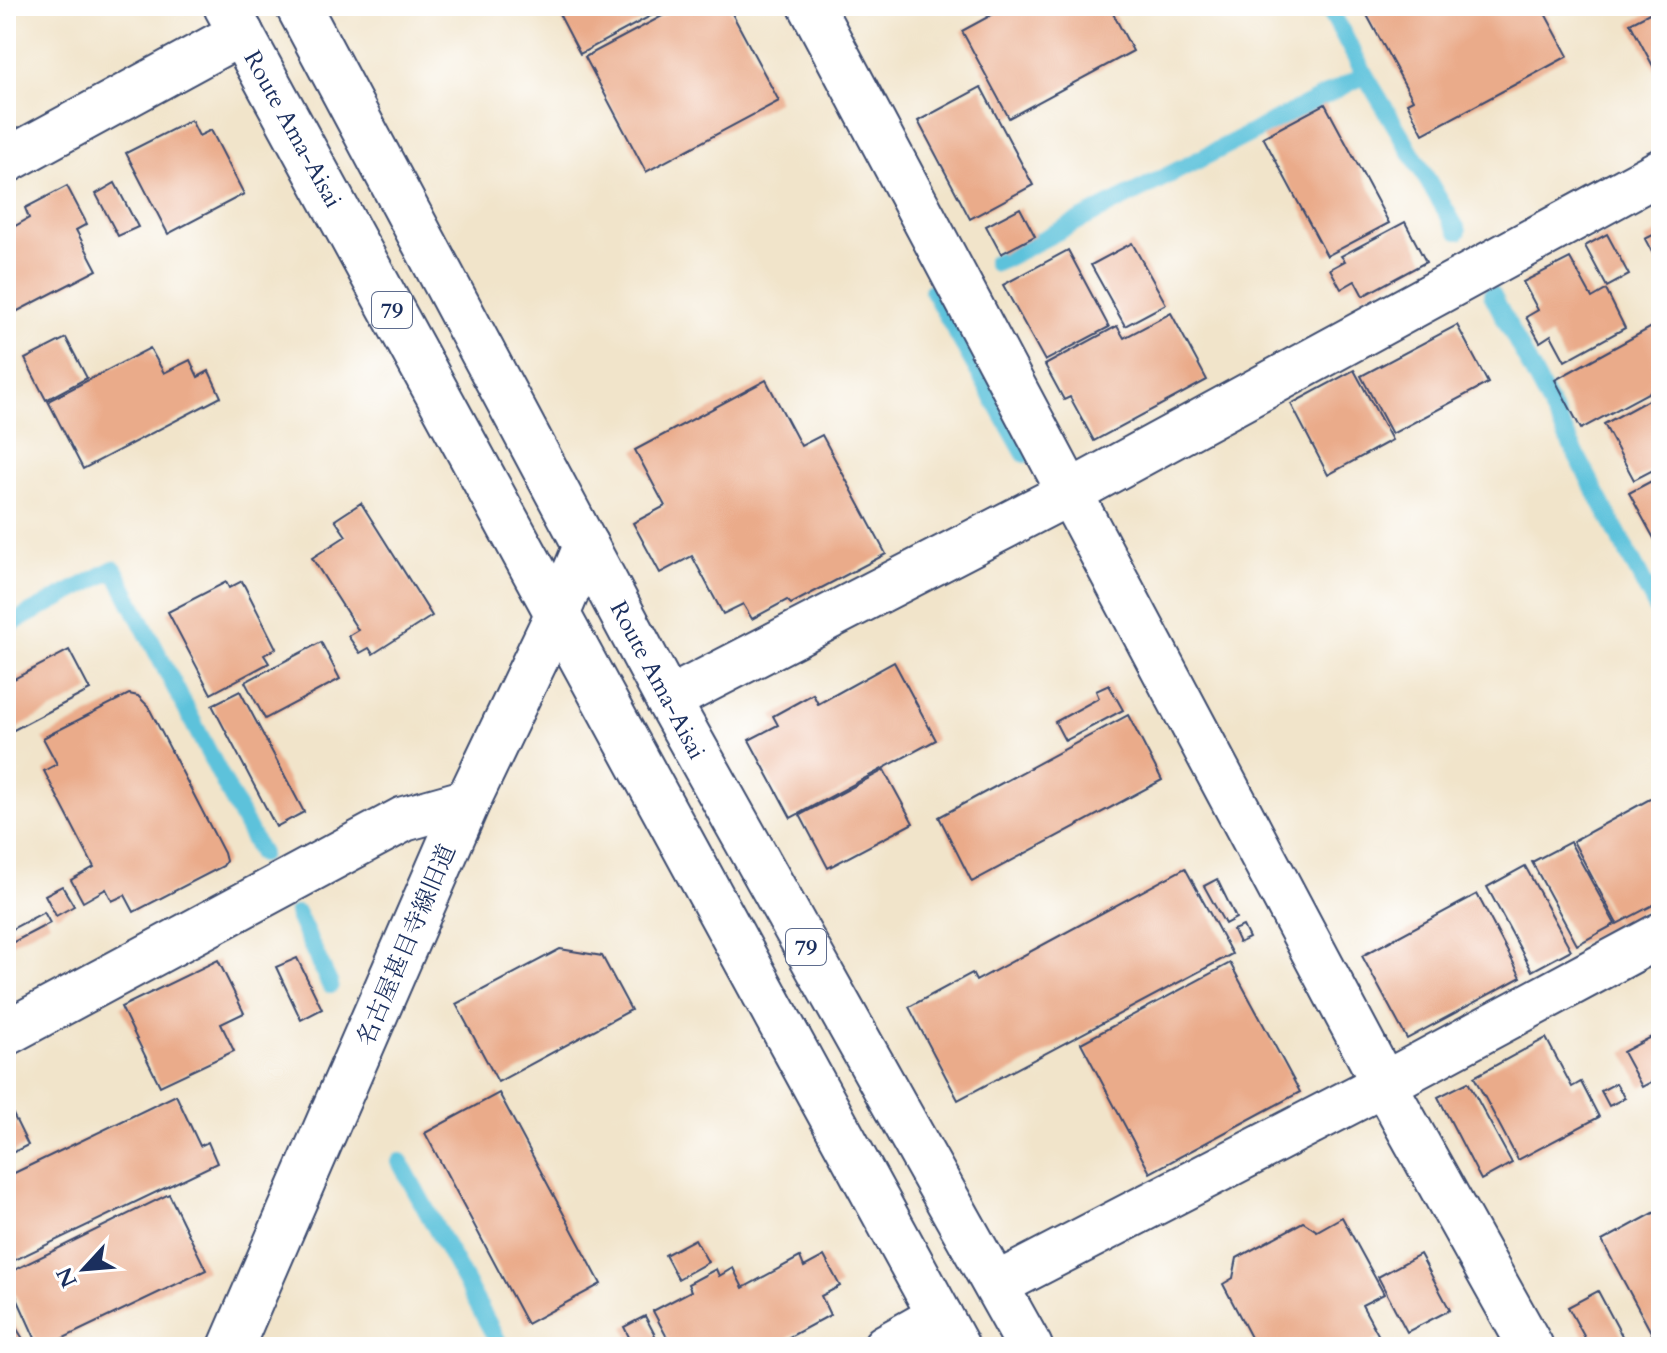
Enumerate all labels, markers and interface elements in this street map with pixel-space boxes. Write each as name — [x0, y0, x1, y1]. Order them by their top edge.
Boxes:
street label: Route Ama-Aisai — [236, 45, 350, 214]
road number: 79 — [372, 292, 412, 328]
street label: Route Ama-Aisai — [602, 595, 713, 766]
street label: 名古屋甚目寺線旧道 — [349, 839, 464, 1051]
road number: 79 — [786, 929, 826, 965]
north arrow — [44, 1229, 124, 1309]
text: N — [49, 1262, 85, 1292]

